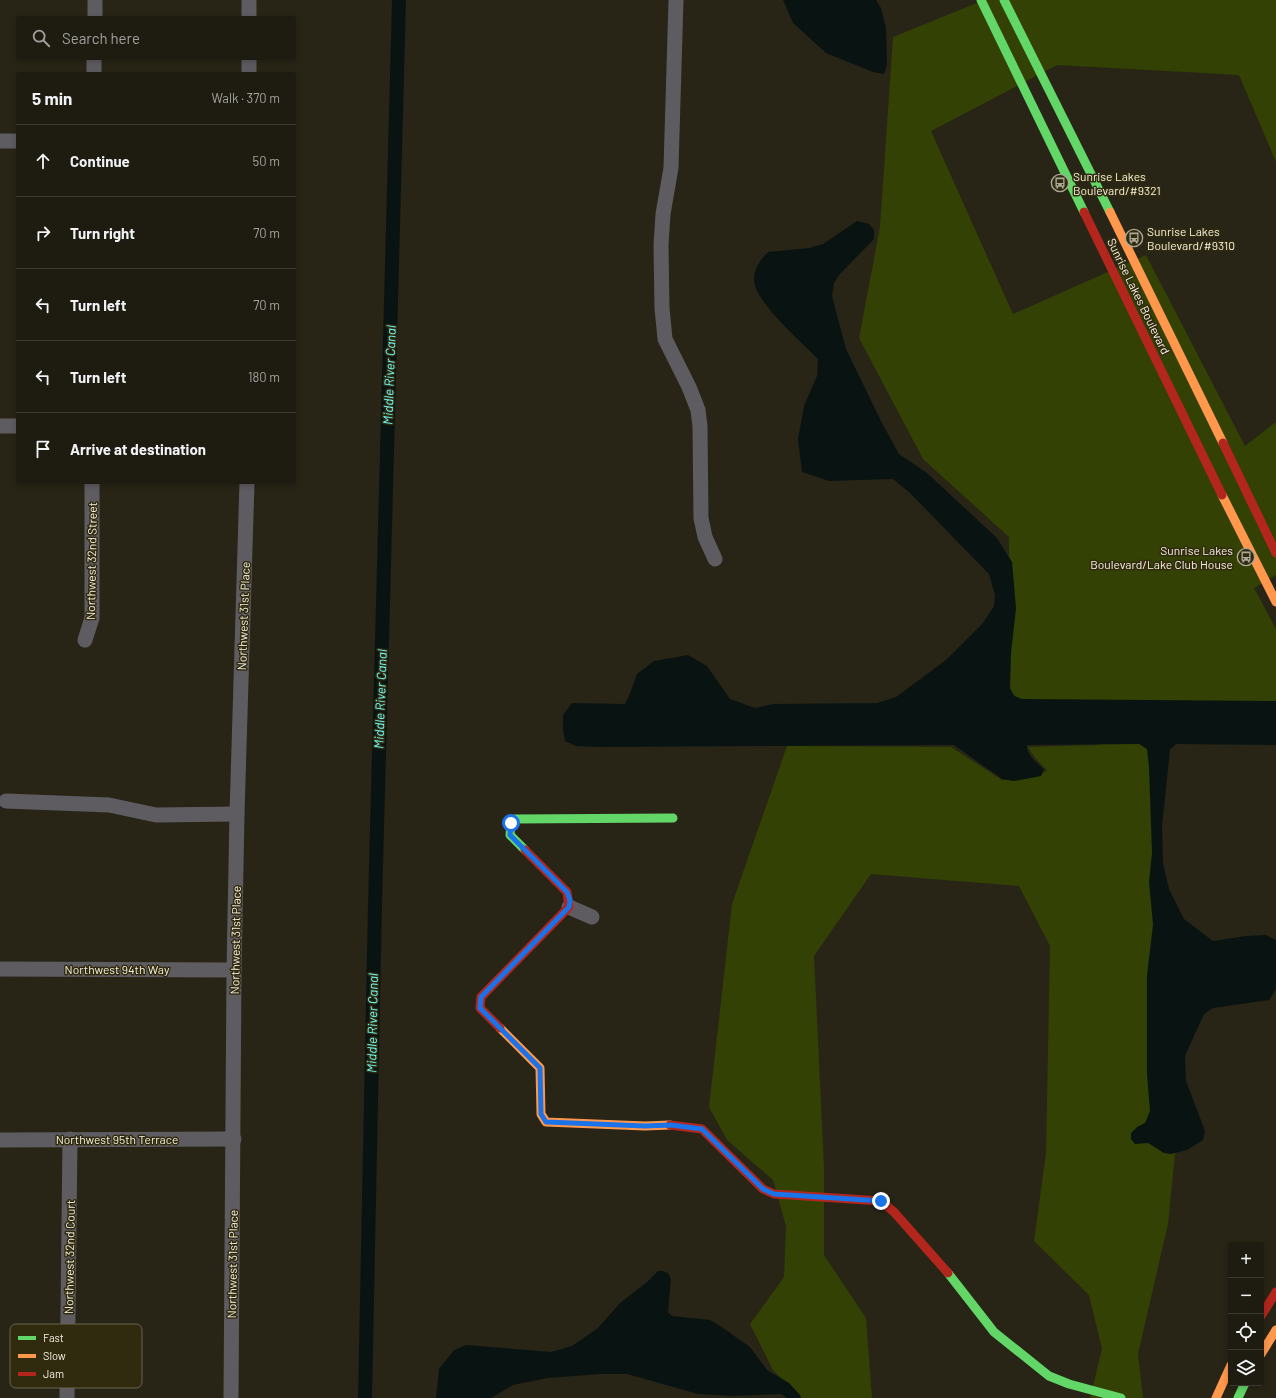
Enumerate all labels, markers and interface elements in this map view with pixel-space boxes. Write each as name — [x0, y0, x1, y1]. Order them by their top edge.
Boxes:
search box — [16, 16, 296, 60]
icon: search — [30, 27, 52, 49]
text: Search here — [62, 29, 140, 47]
text: 5 min — [32, 88, 72, 108]
text: Walk · 370 m — [212, 90, 280, 106]
icon: ahead — [32, 150, 54, 172]
text: Continue — [70, 152, 130, 170]
text: 50 m — [253, 153, 280, 169]
place label: Sunrise Lakes Boulevard/#9321 — [1073, 169, 1161, 197]
bus stop icon: Sunrise Lakes Boulevard/#9321 — [1050, 173, 1070, 193]
icon: right — [32, 222, 54, 244]
text: Turn right — [70, 224, 135, 242]
place label: Sunrise Lakes Boulevard/#9310 — [1147, 224, 1235, 252]
text: 70 m — [253, 225, 280, 241]
bus stop icon: Sunrise Lakes Boulevard/#9310 — [1124, 228, 1144, 248]
street label: Sunrise Lakes Boulevard — [1105, 236, 1173, 356]
icon: left — [32, 294, 54, 316]
text: Turn left — [70, 296, 126, 314]
text: 70 m — [253, 297, 280, 313]
water label: Middle River Canal — [379, 325, 399, 425]
icon: left — [32, 366, 54, 388]
text: Turn left — [70, 368, 126, 386]
text: 180 m — [248, 369, 280, 385]
icon: arrive — [32, 438, 54, 460]
text: Arrive at destination — [70, 440, 206, 458]
street label: Northwest 32nd Street — [83, 502, 99, 620]
place label: Sunrise Lakes Boulevard/Lake Club House — [1090, 543, 1233, 571]
bus stop icon: Sunrise Lakes Boulevard/Lake Club House — [1236, 547, 1256, 567]
street label: Northwest 31st Place — [234, 561, 252, 671]
water label: Middle River Canal — [370, 649, 390, 749]
route start — [502, 814, 520, 832]
street label: Northwest 31st Place — [227, 886, 243, 994]
street label: Northwest 94th Way — [65, 962, 170, 976]
water label: Middle River Canal — [363, 973, 381, 1073]
street label: Northwest 95th Terrace — [56, 1132, 178, 1146]
route end — [872, 1192, 890, 1210]
street label: Northwest 32nd Court — [61, 1200, 77, 1314]
street label: Northwest 31st Place — [224, 1210, 240, 1318]
map controls — [1228, 1242, 1264, 1386]
button: + — [1228, 1242, 1264, 1278]
button: − — [1228, 1278, 1264, 1314]
button: locate — [1228, 1314, 1264, 1350]
legend — [10, 1324, 142, 1388]
text: Fast — [43, 1331, 64, 1344]
text: Slow — [43, 1349, 66, 1362]
button: layers — [1228, 1350, 1264, 1386]
text: Jam — [43, 1367, 64, 1380]

